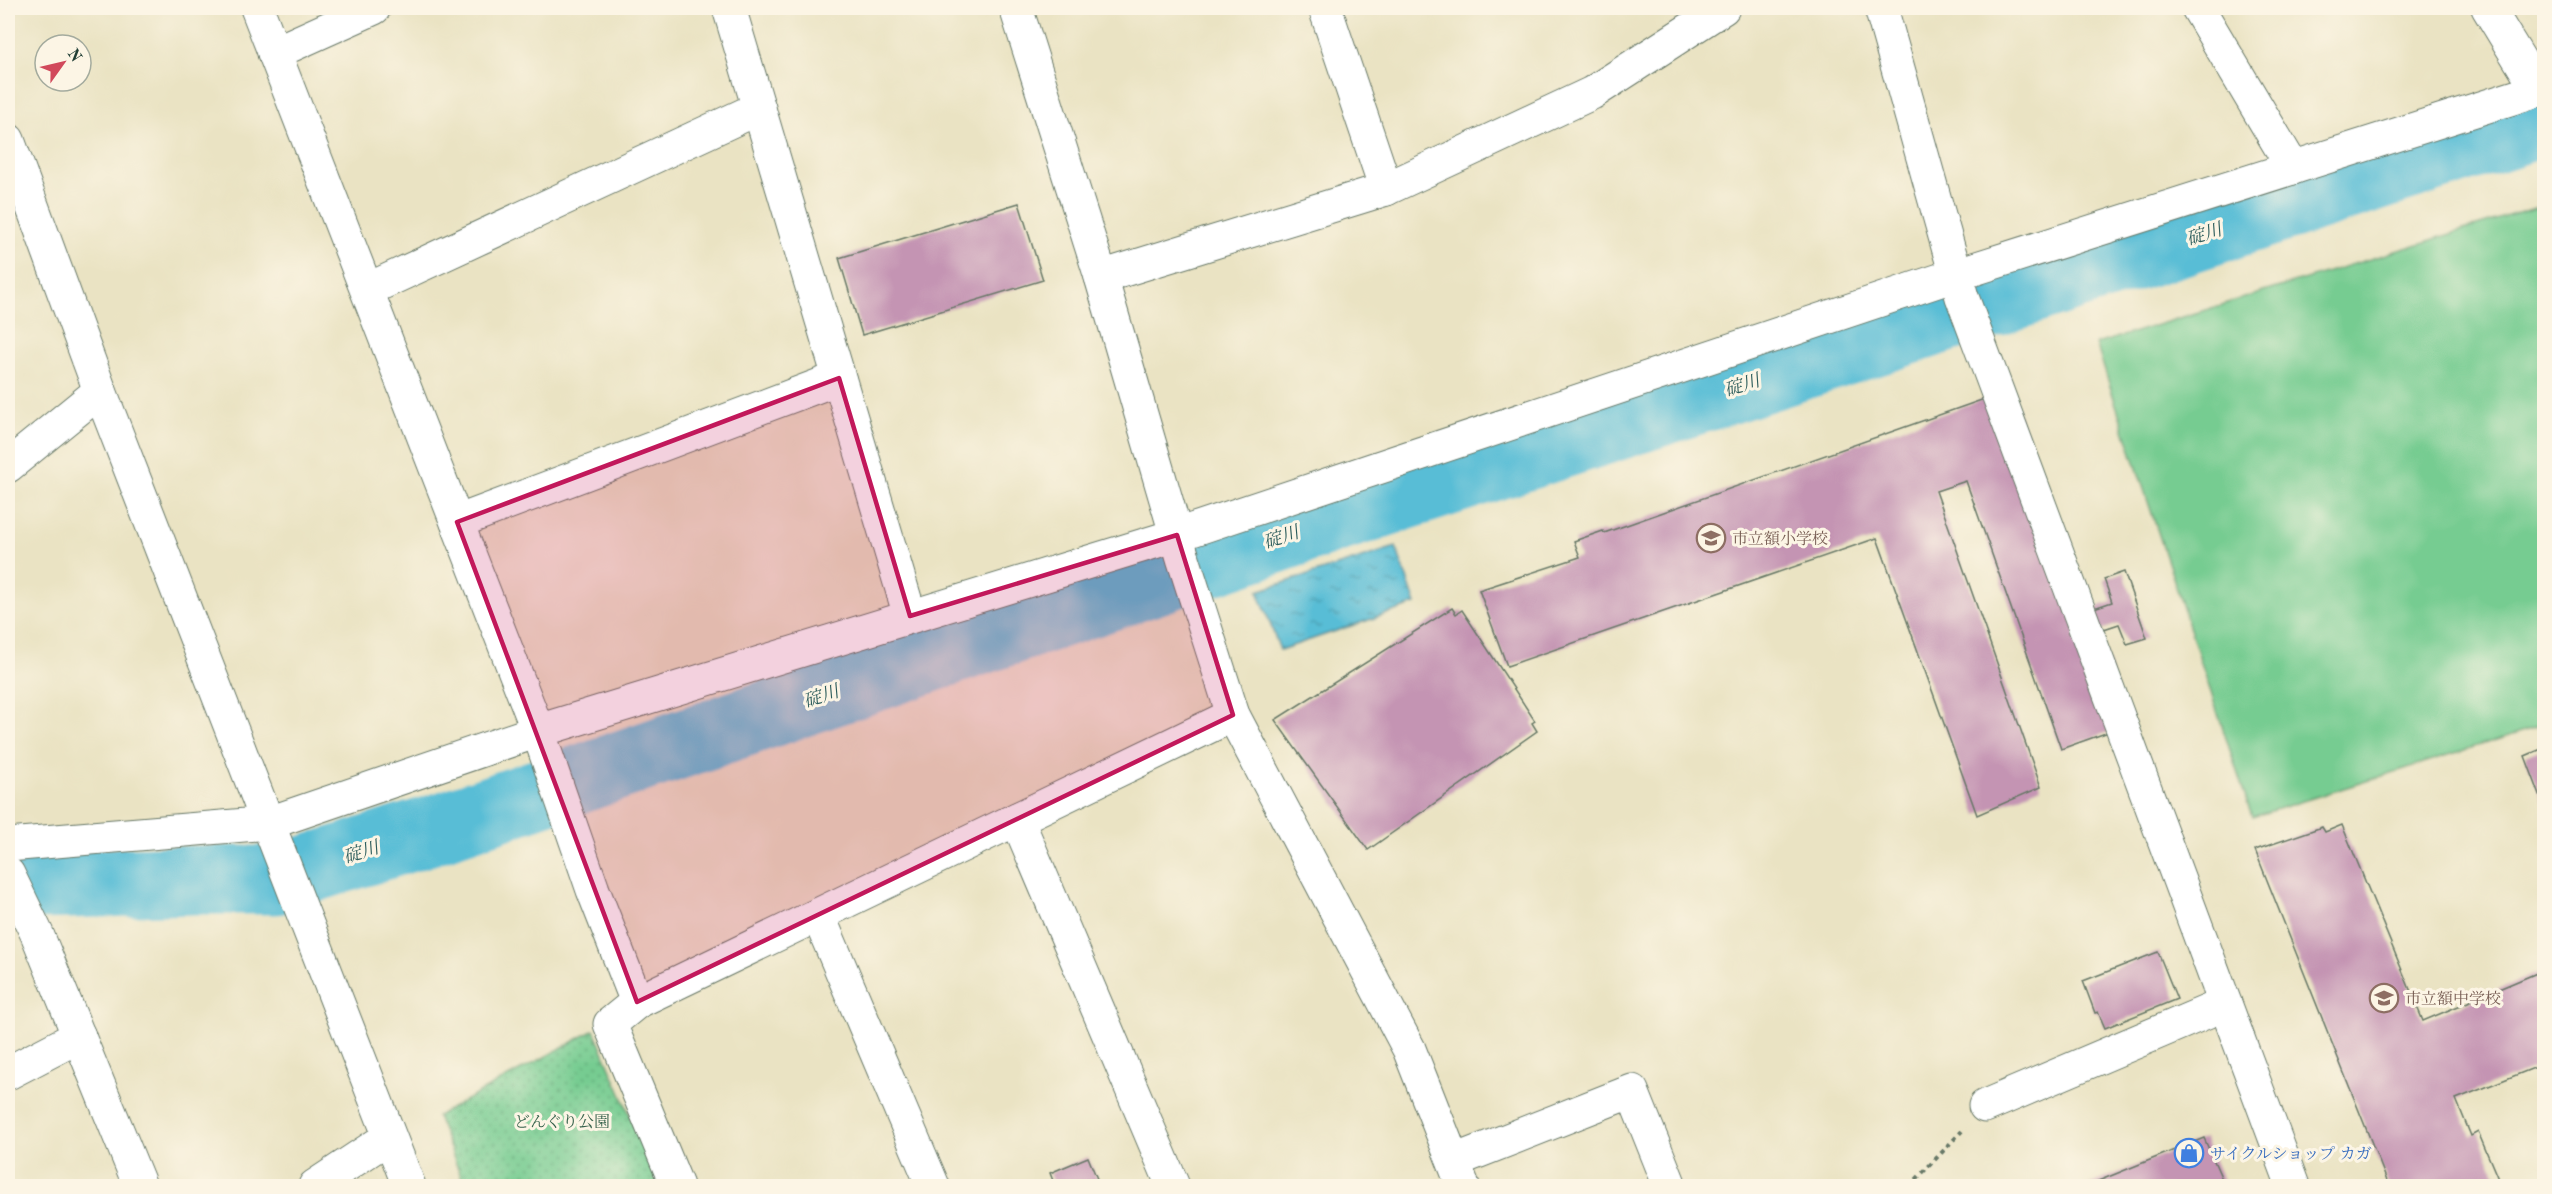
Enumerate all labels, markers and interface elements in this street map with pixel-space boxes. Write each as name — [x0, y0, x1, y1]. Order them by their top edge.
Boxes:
north arrow — [33, 33, 93, 93]
text: N — [64, 46, 84, 66]
water label: 碇川 — [2184, 219, 2226, 249]
water label: 碇川 — [1722, 370, 1764, 400]
water label: 碇川 — [1261, 522, 1303, 552]
school or university icon: 市立額小学校 — [1695, 522, 1727, 554]
place label: 市立額小学校 — [1732, 530, 1828, 548]
water label: 碇川 — [801, 681, 843, 711]
water label: 碇川 — [341, 837, 383, 867]
school or university icon: 市立額中学校 — [2368, 982, 2400, 1014]
place label: 市立額中学校 — [2405, 990, 2501, 1008]
park label: どんぐり公園 — [514, 1113, 610, 1131]
shop icon: サイクルショップ カガ — [2173, 1137, 2205, 1169]
place label: サイクルショップ カガ — [2210, 1146, 2372, 1163]

